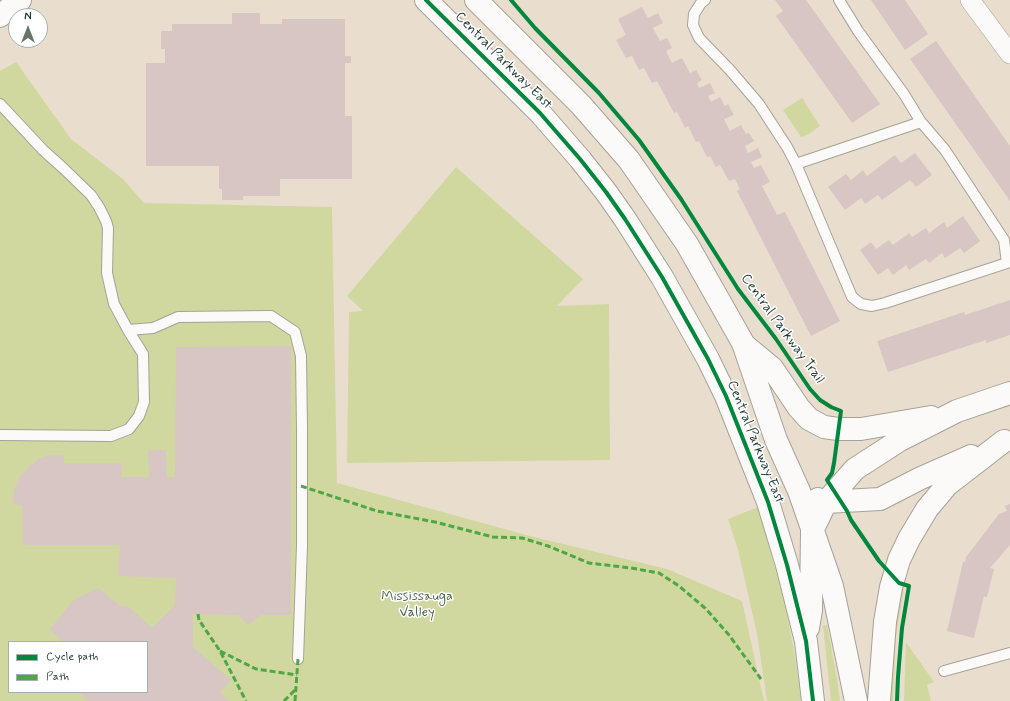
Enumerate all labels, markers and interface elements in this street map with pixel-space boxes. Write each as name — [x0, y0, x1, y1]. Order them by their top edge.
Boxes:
north arrow — [8, 8, 48, 48]
street label: Central Parkway East — [451, 9, 555, 113]
text: N — [24, 10, 32, 24]
street label: Central Parkway Trail — [737, 271, 827, 387]
street label: Central Parkway East — [723, 378, 787, 506]
park label: Mississauga Valley — [381, 589, 453, 622]
legend — [8, 641, 148, 693]
text: Cycle path — [46, 649, 98, 665]
text: Path — [46, 669, 69, 685]

